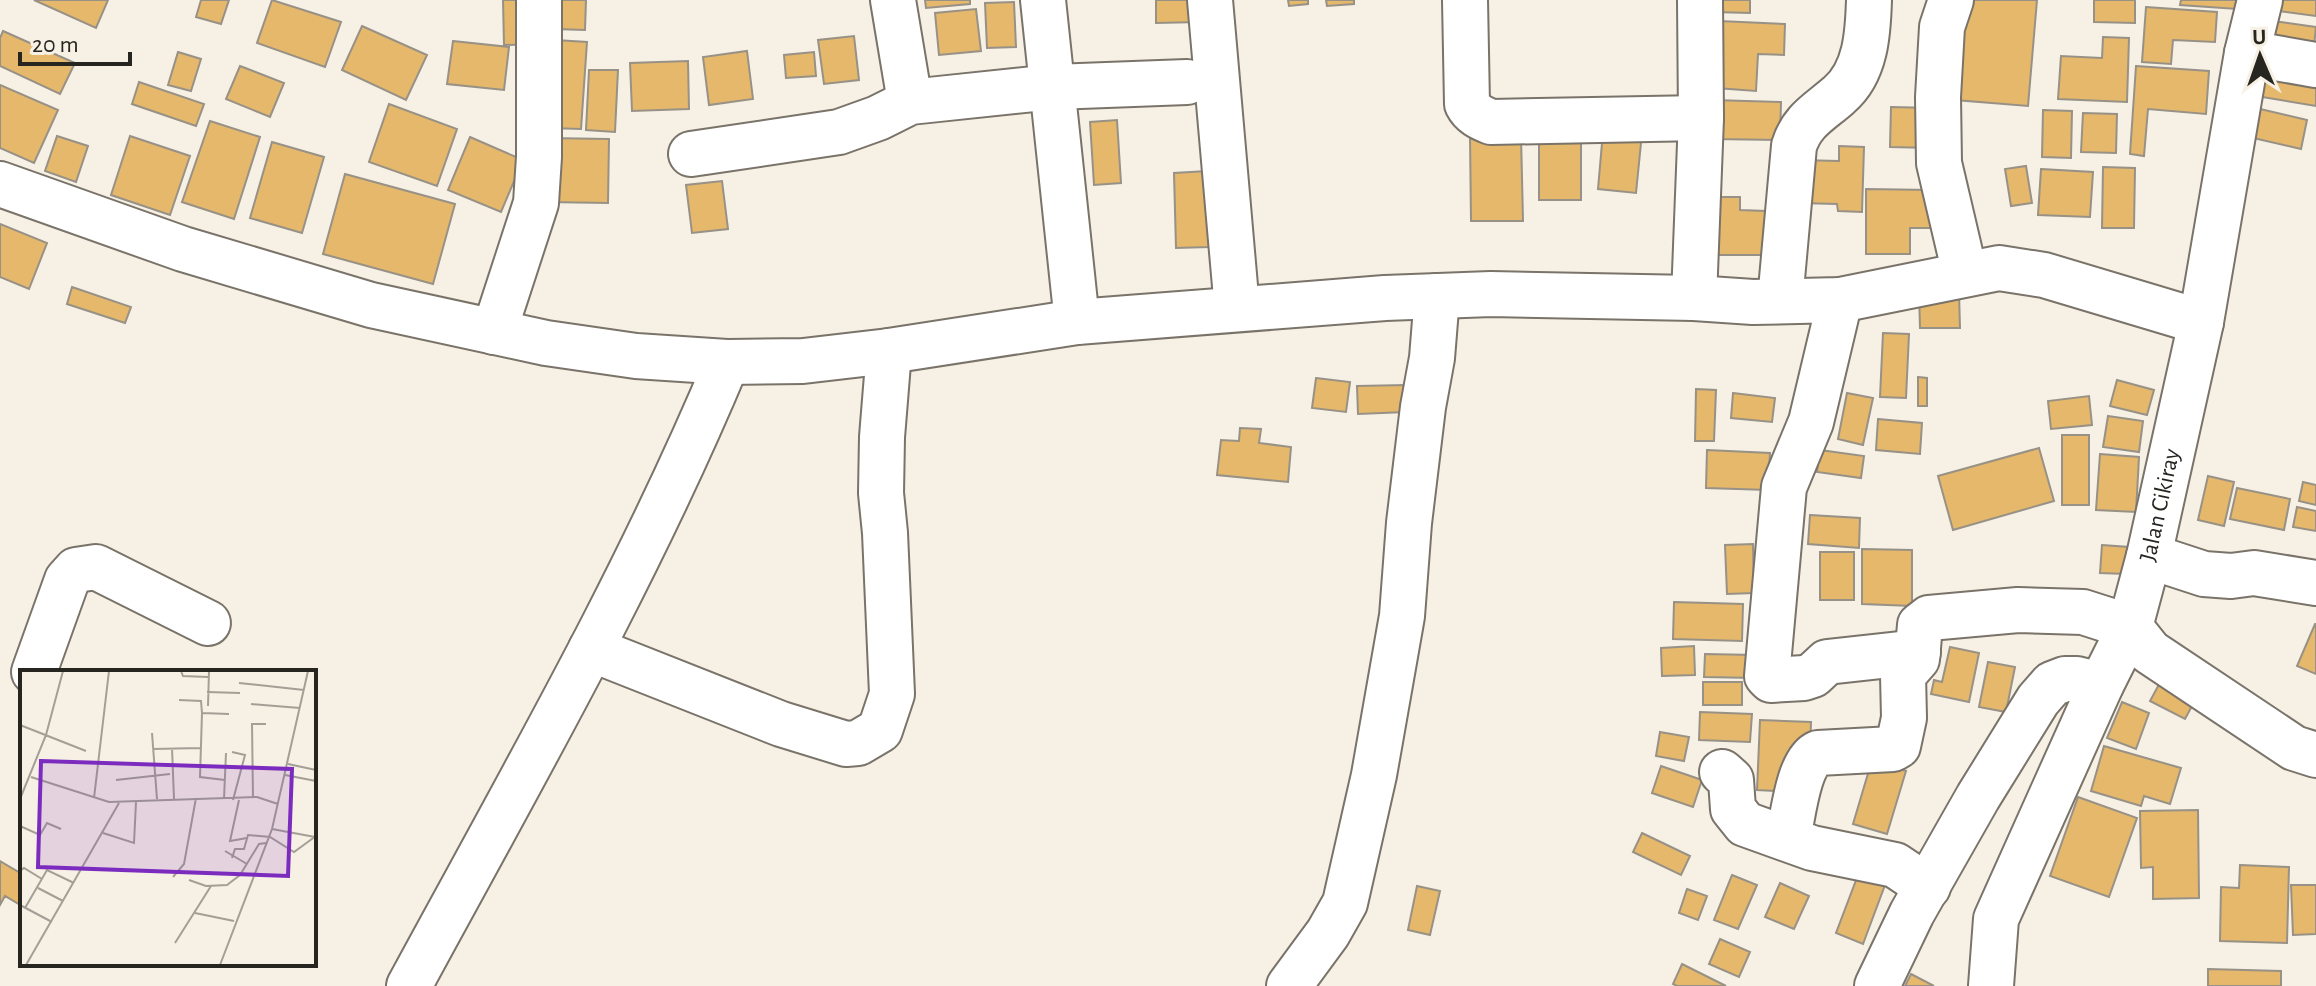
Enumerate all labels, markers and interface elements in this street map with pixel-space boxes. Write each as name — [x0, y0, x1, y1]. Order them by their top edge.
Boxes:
scale bar — [20, 16, 130, 66]
north arrow — [2220, 16, 2300, 96]
text: U — [2252, 26, 2267, 48]
text: 20 m — [32, 33, 79, 57]
street label: Jalan Cikiray — [2136, 447, 2184, 564]
inset map — [20, 670, 316, 966]

